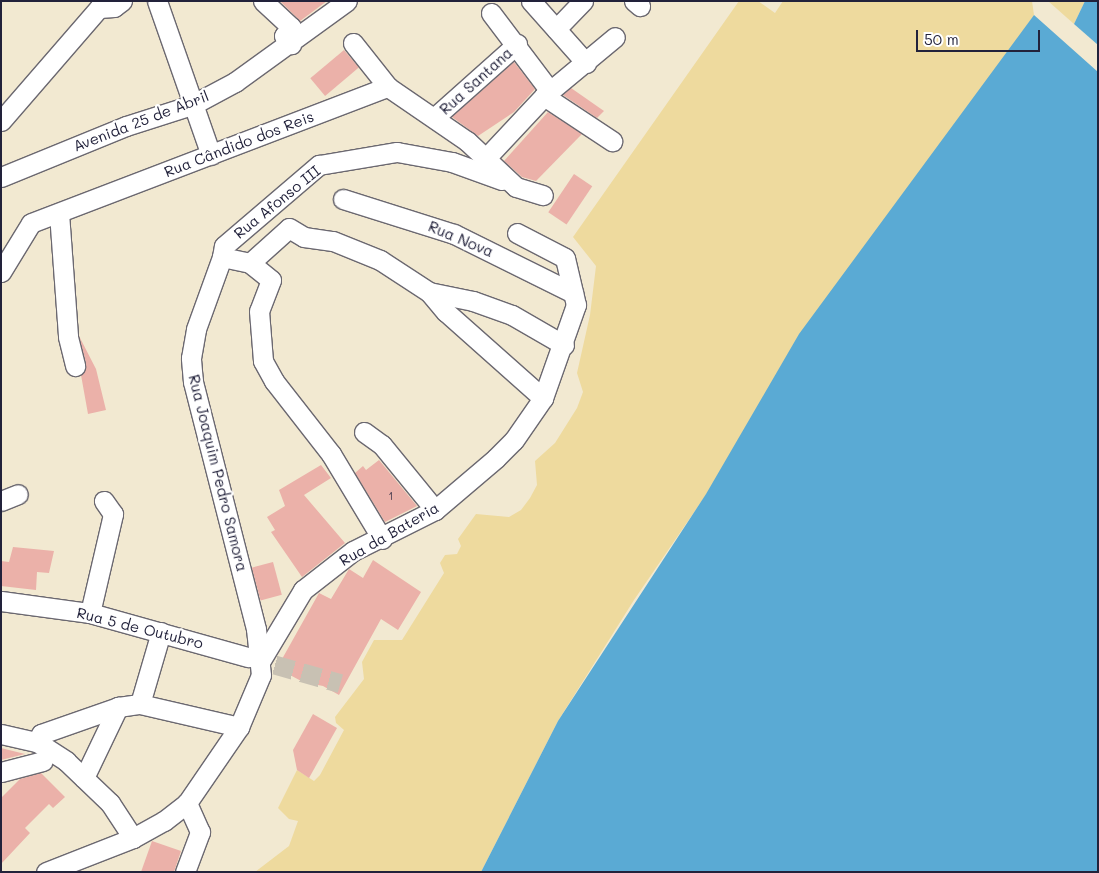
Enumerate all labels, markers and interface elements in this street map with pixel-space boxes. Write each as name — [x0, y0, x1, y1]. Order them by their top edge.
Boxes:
scale bar — [919, 20, 1043, 52]
text: 50 m — [924, 29, 959, 49]
street label: Rua Santana — [436, 44, 516, 118]
street label: Avenida 25 de Abril — [71, 87, 211, 155]
street label: Rua Cândido dos Reis — [162, 107, 316, 181]
street label: Rua Afonso III — [230, 162, 324, 242]
street label: Rua Nova — [426, 217, 496, 261]
street label: Rua Joaquim Pedro Samora — [185, 373, 251, 573]
house number: 1 — [388, 489, 394, 503]
street label: Rua da Bateria — [336, 498, 442, 570]
street label: Rua 5 de Outubro — [75, 604, 205, 652]

